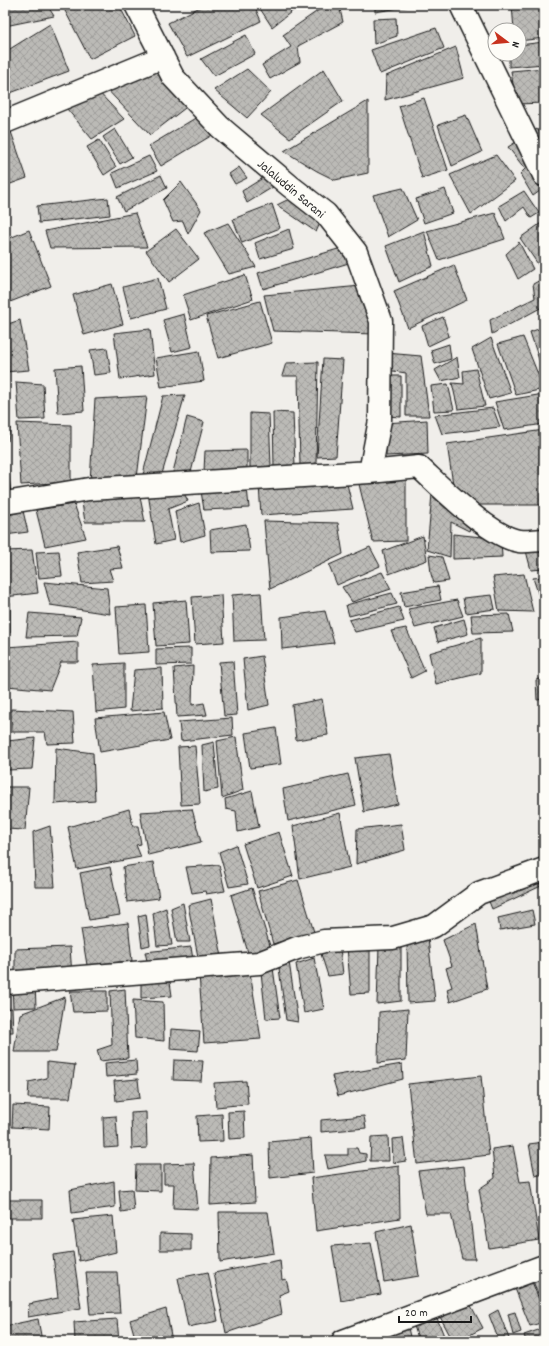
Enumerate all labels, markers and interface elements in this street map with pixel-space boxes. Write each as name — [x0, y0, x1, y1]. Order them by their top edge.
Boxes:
north arrow — [487, 22, 527, 62]
text: N — [506, 39, 523, 50]
street label: Jalaluddin Sarani — [252, 156, 329, 224]
scale bar — [399, 1298, 471, 1324]
text: 20 m — [405, 1305, 428, 1322]

